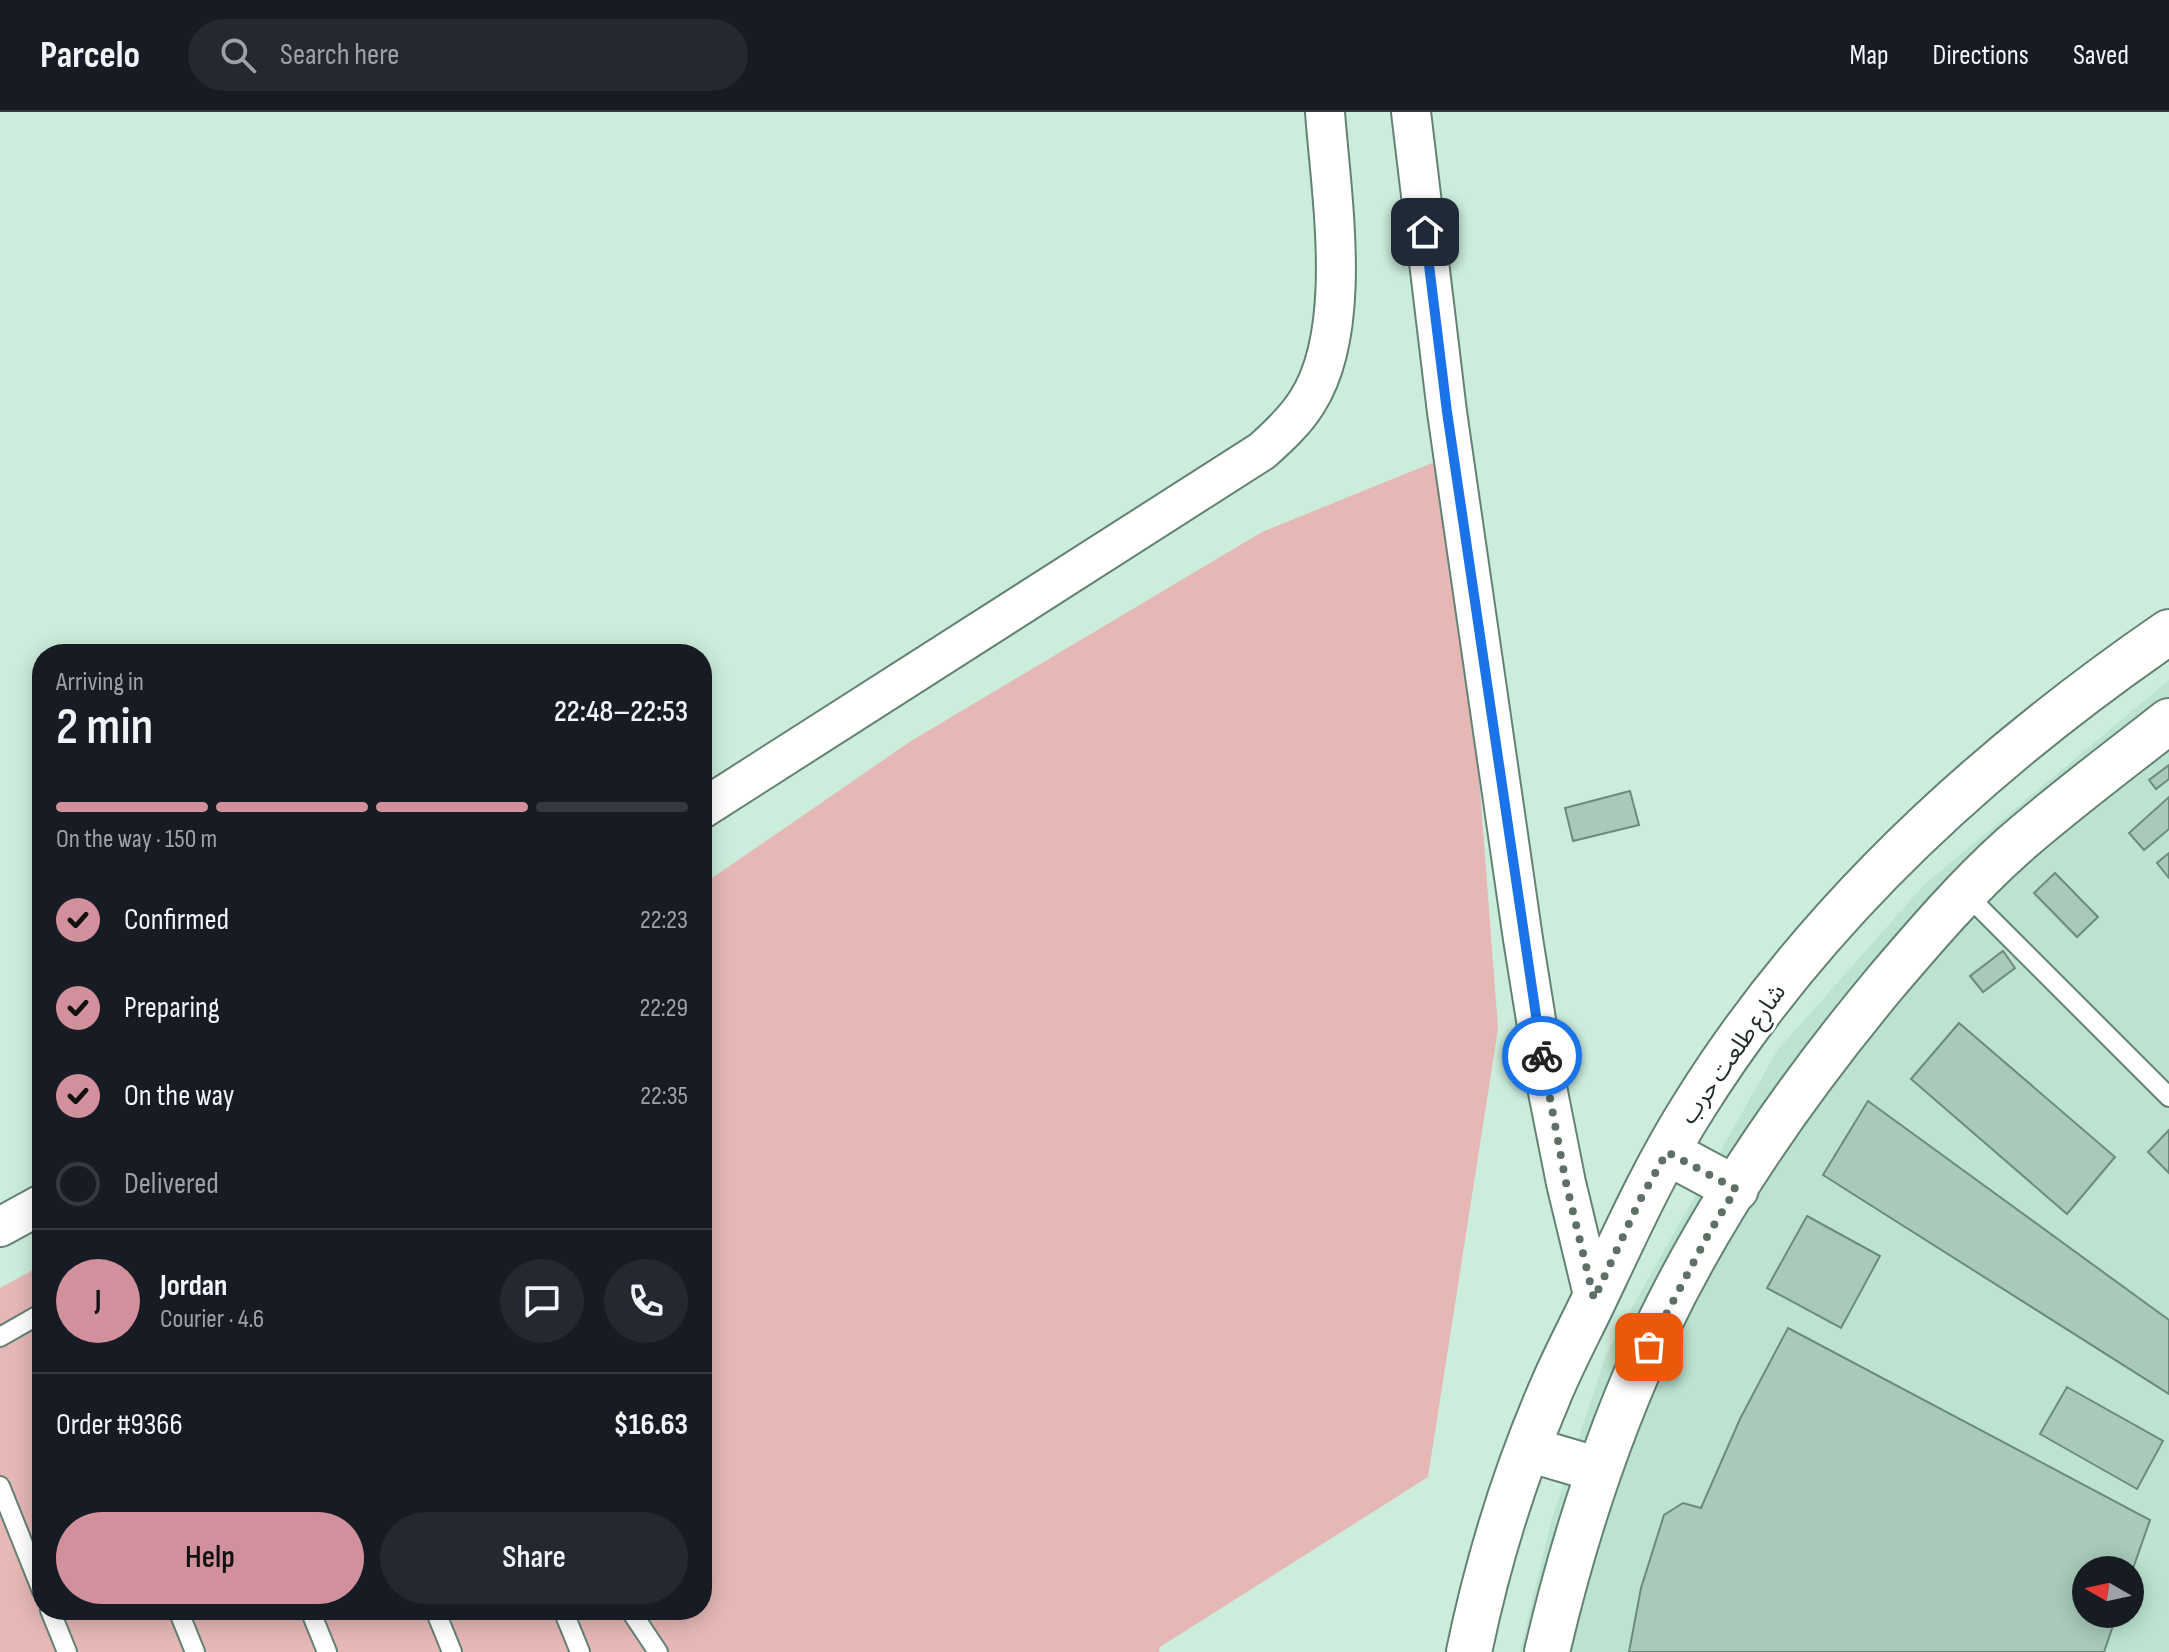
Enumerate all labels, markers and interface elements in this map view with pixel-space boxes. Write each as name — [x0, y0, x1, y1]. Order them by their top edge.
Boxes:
search box — [188, 19, 748, 91]
text: Parcelo — [40, 33, 140, 78]
icon: search — [216, 33, 260, 77]
text: Search here — [280, 37, 399, 73]
text: Map — [1850, 39, 1889, 72]
text: Directions — [1933, 39, 2029, 72]
text: Saved — [2073, 39, 2129, 72]
pin — [1391, 198, 1459, 266]
icon: home — [1403, 210, 1447, 254]
text: Arriving in — [56, 667, 144, 698]
text: 22:48–22:53 — [554, 694, 688, 730]
text: 2 min — [56, 696, 153, 759]
text: On the way · 150 m — [56, 824, 217, 855]
icon: check — [56, 898, 100, 942]
text: Confirmed — [124, 902, 229, 938]
text: 22:23 — [640, 905, 688, 936]
street label: شارع طلعت حرب — [1674, 978, 1794, 1131]
icon: check — [56, 986, 100, 1030]
text: Preparing — [124, 990, 220, 1026]
text: 22:29 — [639, 993, 688, 1024]
courier — [1502, 1016, 1582, 1096]
icon: bike — [1520, 1034, 1564, 1078]
icon: check — [56, 1074, 100, 1118]
text: On the way — [124, 1078, 234, 1114]
text: 22:35 — [640, 1081, 688, 1112]
text: Delivered — [124, 1166, 219, 1202]
button: chat — [500, 1259, 584, 1343]
button: phone — [604, 1259, 688, 1343]
text: Jordan — [160, 1268, 227, 1304]
text: J — [95, 1283, 101, 1319]
text: Courier · 4.6 — [160, 1304, 264, 1335]
pin — [1615, 1313, 1683, 1381]
icon: bag — [1627, 1325, 1671, 1369]
text: Order #9366 — [56, 1407, 183, 1443]
text: $16.63 — [613, 1407, 688, 1443]
button: Help — [56, 1512, 364, 1604]
button: Share — [380, 1512, 688, 1604]
north arrow — [2072, 1556, 2144, 1628]
map controls — [2072, 1556, 2144, 1628]

